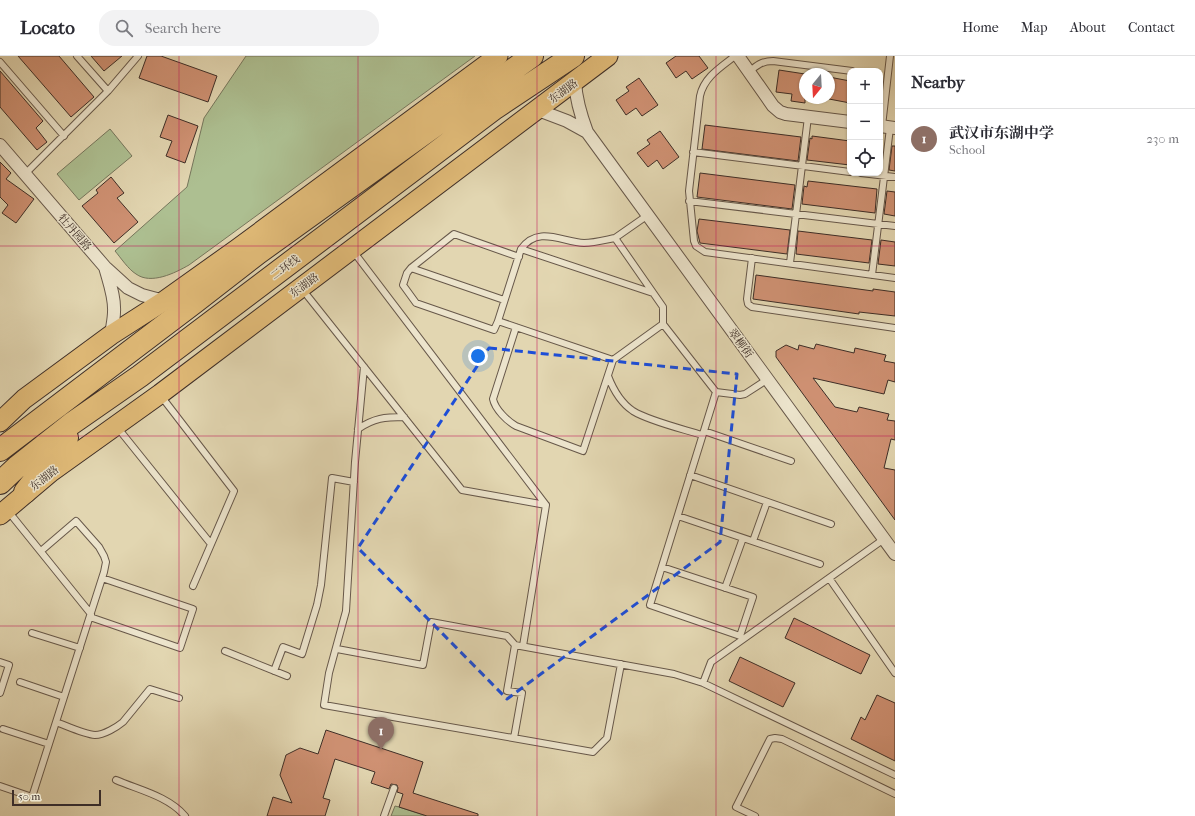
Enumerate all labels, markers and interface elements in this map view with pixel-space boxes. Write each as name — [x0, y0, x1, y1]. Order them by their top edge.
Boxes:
search box — [99, 10, 379, 46]
text: Locato — [20, 17, 75, 39]
icon: search — [113, 17, 135, 39]
text: Search here — [145, 19, 221, 37]
text: Home — [962, 19, 999, 36]
text: Map — [1021, 19, 1048, 36]
text: About — [1070, 19, 1106, 36]
text: Contact — [1128, 19, 1175, 36]
north arrow — [799, 68, 835, 104]
map controls — [847, 68, 883, 176]
button: + — [847, 68, 883, 104]
text: Nearby — [911, 72, 965, 92]
street label: 东湖路 — [546, 76, 580, 107]
button: − — [847, 104, 883, 140]
text: 武汉市东湖中学 — [949, 124, 1054, 142]
text: 1 — [922, 131, 926, 146]
text: 230 m — [1146, 131, 1179, 146]
button: locate — [847, 140, 883, 176]
text: School — [949, 142, 985, 157]
street label: 牡丹园路 — [55, 211, 94, 253]
street label: 二环线 — [268, 252, 302, 283]
street label: 东湖路 — [287, 270, 321, 301]
street label: 翠柳街 — [726, 326, 756, 360]
your location — [468, 346, 488, 366]
street label: 东湖路 — [27, 463, 61, 494]
pin: 1 — [368, 717, 394, 750]
scale bar — [12, 788, 101, 807]
text: 50 m — [18, 790, 40, 803]

